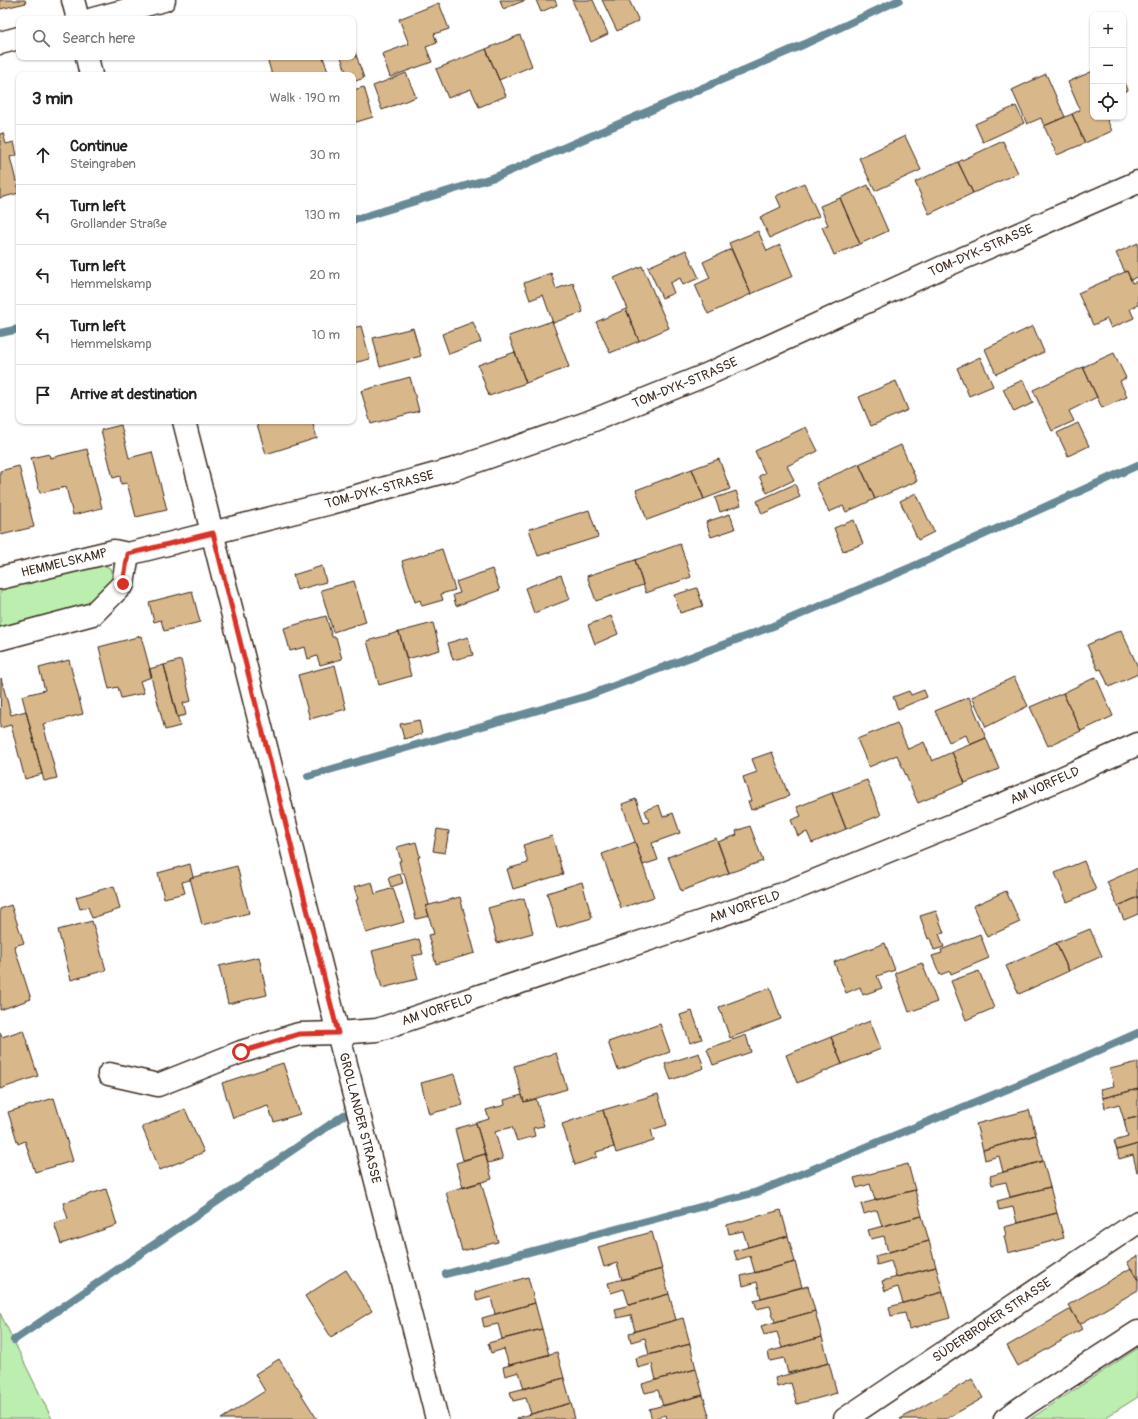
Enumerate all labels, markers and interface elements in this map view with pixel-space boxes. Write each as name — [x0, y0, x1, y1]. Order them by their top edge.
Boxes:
map controls — [1090, 12, 1126, 120]
button: + — [1090, 12, 1126, 48]
search box — [16, 16, 356, 60]
icon: search — [30, 27, 52, 49]
text: Search here — [62, 29, 135, 48]
button: − — [1090, 48, 1126, 84]
button: locate — [1090, 84, 1126, 120]
text: 3 min — [32, 88, 73, 109]
text: Walk · 190 m — [269, 90, 340, 106]
text: Continue — [70, 137, 128, 156]
icon: ahead — [32, 144, 54, 166]
text: 30 m — [310, 147, 340, 163]
text: Steingraben — [70, 156, 136, 172]
text: Turn left — [70, 197, 126, 216]
icon: left — [32, 204, 54, 226]
text: 130 m — [304, 207, 340, 223]
text: Grollander Straße — [70, 216, 167, 232]
street label: TOM-DYK-STRASSE — [926, 221, 1036, 281]
text: Turn left — [70, 257, 126, 276]
icon: left — [32, 264, 54, 286]
text: 20 m — [309, 267, 340, 283]
text: Hemmelskamp — [70, 276, 152, 292]
text: Turn left — [70, 317, 126, 336]
icon: left — [32, 324, 54, 346]
text: 10 m — [312, 327, 340, 343]
text: Hemmelskamp — [70, 336, 152, 352]
street label: TOM-DYK-STRASSE — [630, 354, 740, 412]
icon: arrive — [32, 384, 54, 406]
text: Arrive at destination — [70, 385, 197, 404]
street label: TOM-DYK-STRASSE — [323, 467, 436, 512]
street label: HEMMELSKAMP — [19, 545, 109, 581]
route end — [114, 575, 132, 593]
street label: AM VORFELD — [1008, 763, 1082, 808]
street label: AM VORFELD — [707, 887, 782, 926]
street label: AM VORFELD — [400, 991, 475, 1029]
route start — [232, 1043, 250, 1061]
street label: GROLLANDER STRASSE — [335, 1051, 384, 1185]
street label: SÜDERBROKER STRASSE — [929, 1274, 1055, 1366]

